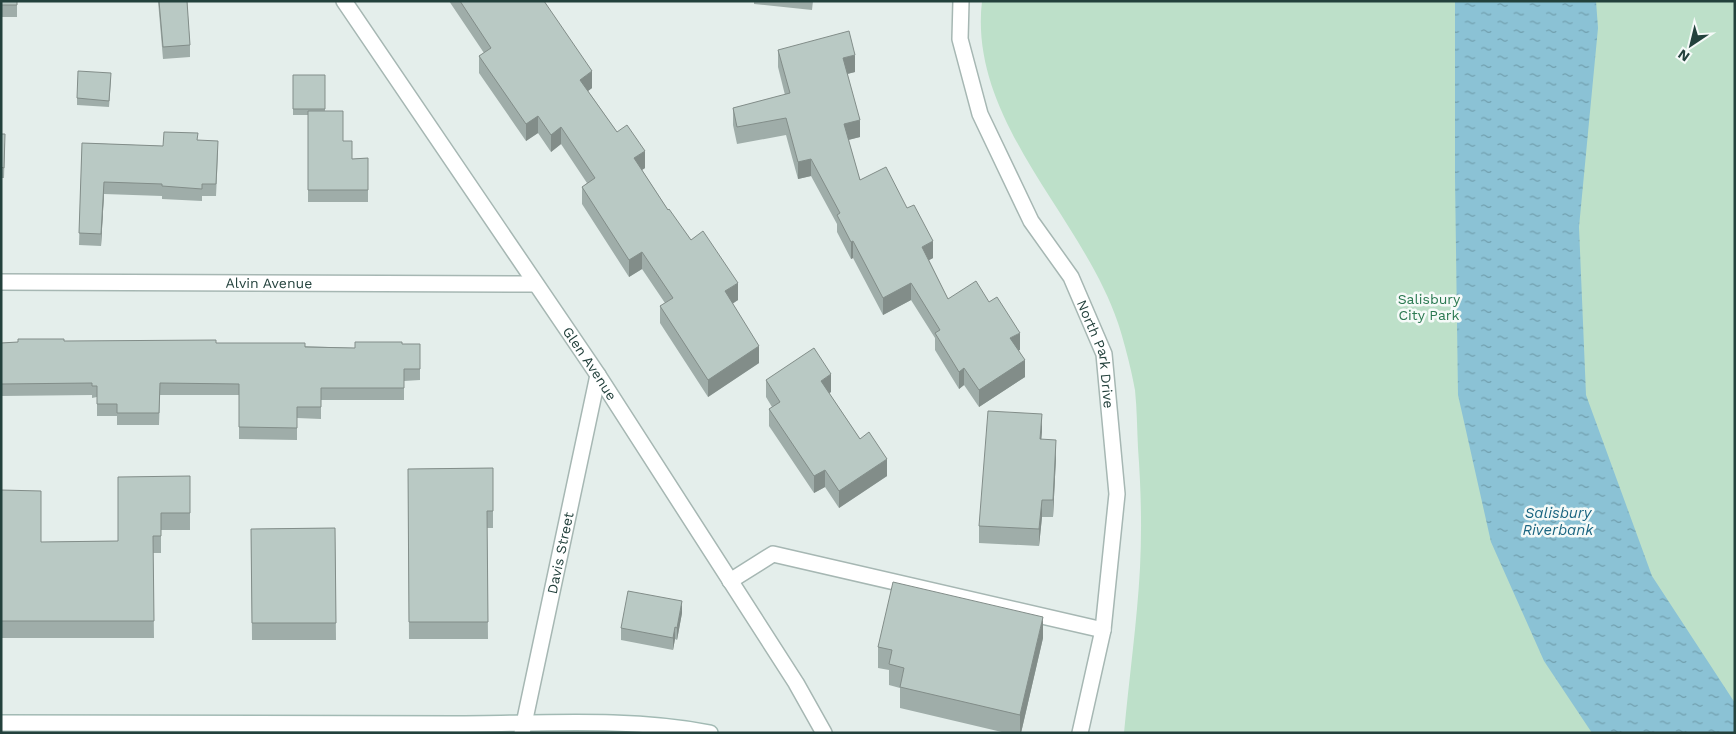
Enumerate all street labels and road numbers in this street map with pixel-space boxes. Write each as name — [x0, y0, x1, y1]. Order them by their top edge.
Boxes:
street label: Alvin Avenue — [226, 275, 312, 291]
street label: North Park Drive — [1074, 297, 1117, 409]
street label: Glen Avenue — [560, 324, 620, 403]
street label: Davis Street — [544, 511, 577, 595]

